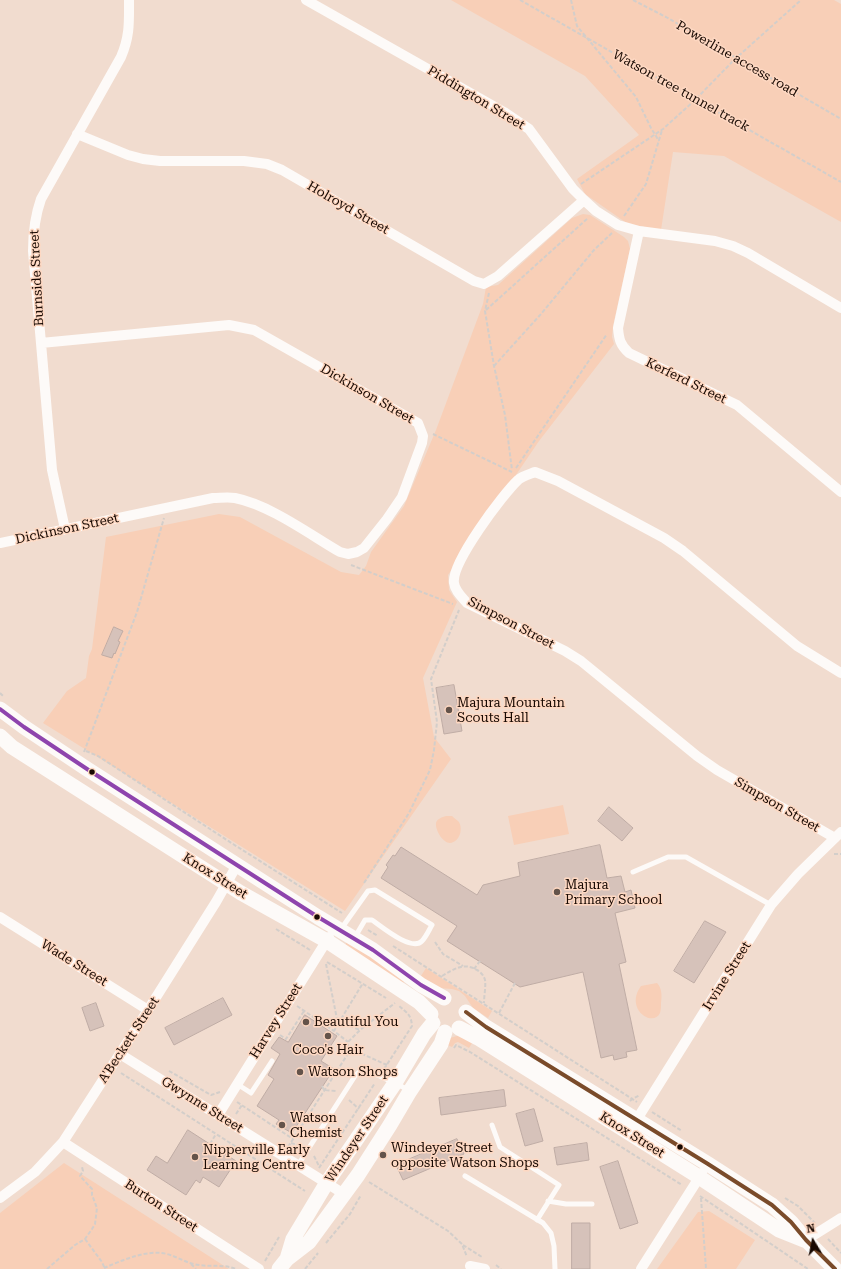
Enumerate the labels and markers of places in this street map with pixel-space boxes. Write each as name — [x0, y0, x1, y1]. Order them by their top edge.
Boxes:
place label: Majura Mountain Scouts Hall — [457, 695, 565, 726]
marker: Majura Mountain Scouts Hall — [444, 705, 454, 715]
unlabelled marker — [87, 767, 97, 777]
place label: Majura Primary School — [565, 877, 662, 908]
marker: Majura Primary School — [552, 887, 562, 897]
unlabelled marker — [312, 912, 322, 922]
place label: Beautiful You — [314, 1014, 398, 1030]
marker: Beautiful You — [301, 1017, 311, 1027]
marker: Coco's Hair — [323, 1031, 333, 1041]
place label: Coco's Hair — [292, 1042, 364, 1058]
place label: Watson Shops — [308, 1064, 397, 1080]
marker: Watson Shops — [295, 1067, 305, 1077]
place label: Watson Chemist — [290, 1110, 342, 1141]
marker: Watson Chemist — [277, 1120, 287, 1130]
place label: Windeyer Street opposite Watson Shops — [391, 1140, 539, 1171]
place label: Nipperville Early Learning Centre — [203, 1142, 310, 1173]
unlabelled marker — [675, 1142, 685, 1152]
marker: Windeyer Street opposite Watson Shops — [378, 1150, 388, 1160]
marker: Nipperville Early Learning Centre — [190, 1152, 200, 1162]

